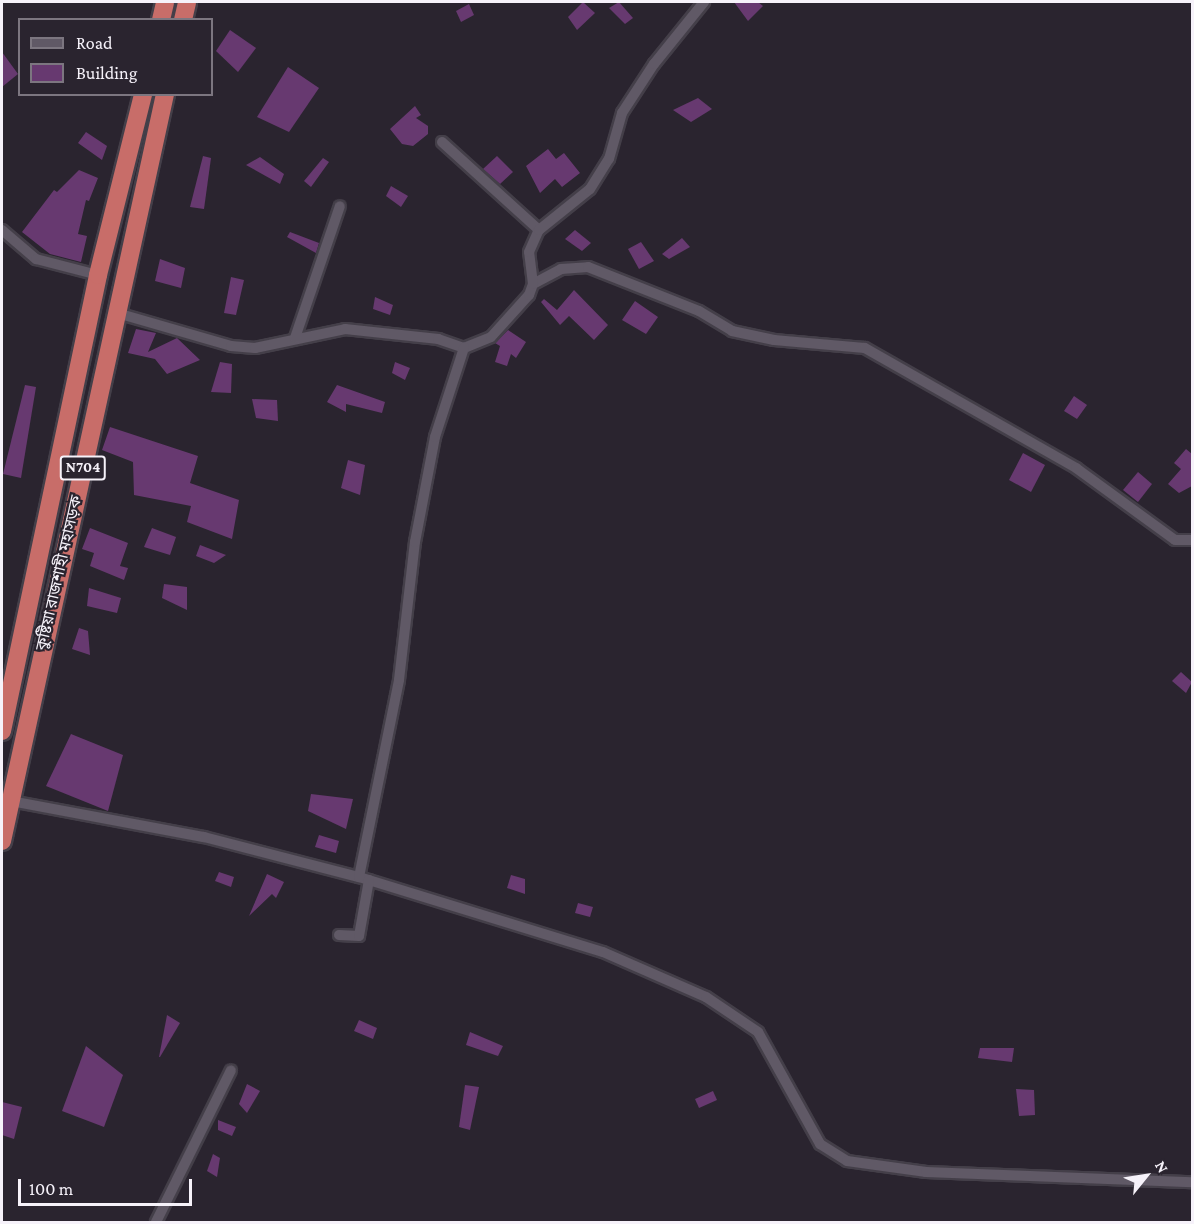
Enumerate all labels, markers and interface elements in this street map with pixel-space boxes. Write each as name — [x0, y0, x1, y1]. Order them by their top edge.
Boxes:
legend — [18, 18, 213, 96]
text: Road — [76, 33, 113, 53]
text: Building — [76, 63, 137, 83]
road number: N704 — [59, 456, 107, 480]
street label: কুষ্টিয়া রাজশাহী মহাসড়ক — [32, 494, 86, 652]
north arrow — [1116, 1146, 1176, 1206]
text: N — [1152, 1158, 1172, 1176]
scale bar — [21, 1167, 195, 1205]
text: 100 m — [29, 1179, 73, 1199]

